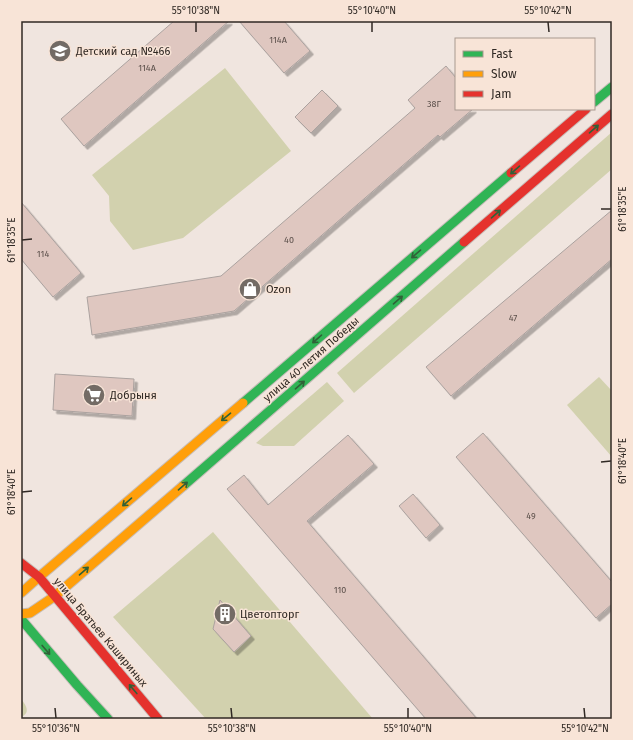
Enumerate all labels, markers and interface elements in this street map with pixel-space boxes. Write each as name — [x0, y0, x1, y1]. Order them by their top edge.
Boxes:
text: 55°10'38"N — [172, 5, 220, 17]
text: 55°10'40"N — [348, 5, 396, 17]
text: 55°10'42"N — [524, 5, 572, 17]
house number: 114А — [269, 35, 288, 45]
school or university icon: Детский сад №466 — [47, 38, 73, 64]
legend — [455, 38, 595, 110]
place label: Детский сад №466 — [75, 45, 170, 58]
text: Fast — [491, 47, 513, 61]
house number: 114А — [138, 63, 157, 73]
text: Slow — [491, 67, 517, 81]
text: Jam — [491, 87, 511, 101]
house number: 38Г — [427, 99, 441, 109]
one-way arrow — [589, 125, 599, 134]
one-way arrow — [510, 165, 520, 174]
text: 61°18'35"E — [617, 186, 629, 232]
one-way arrow — [491, 210, 501, 219]
text: 61°18'35"E — [6, 217, 18, 263]
house number: 40 — [284, 235, 294, 245]
house number: 114 — [37, 249, 49, 259]
one-way arrow — [411, 250, 421, 259]
shop icon: Ozon — [237, 276, 263, 302]
place label: Ozon — [266, 283, 291, 296]
one-way arrow — [392, 295, 403, 304]
house number: 47 — [509, 313, 517, 323]
street label: улица 40-летия Победы — [261, 314, 362, 405]
one-way arrow — [312, 334, 323, 343]
one-way arrow — [294, 381, 304, 390]
supermarket icon: Добрыня — [81, 382, 107, 408]
place label: Добрыня — [109, 389, 157, 402]
one-way arrow — [220, 413, 231, 422]
text: 61°18'40"E — [617, 438, 629, 484]
text: 61°18'40"E — [6, 469, 18, 515]
one-way arrow — [177, 482, 187, 491]
one-way arrow — [121, 497, 132, 506]
house number: 49 — [526, 511, 536, 521]
one-way arrow — [79, 566, 90, 575]
street label: улица Братьев Кашириных — [51, 575, 151, 690]
house number: 110 — [334, 585, 346, 595]
building icon: Цветопторг — [212, 601, 238, 627]
place label: Цветопторг — [240, 608, 299, 621]
one-way arrow — [41, 644, 50, 655]
one-way arrow — [129, 684, 138, 695]
text: 55°10'36"N — [32, 723, 80, 735]
text: 55°10'38"N — [208, 723, 256, 735]
text: 55°10'40"N — [384, 723, 432, 735]
text: 55°10'42"N — [561, 723, 609, 735]

